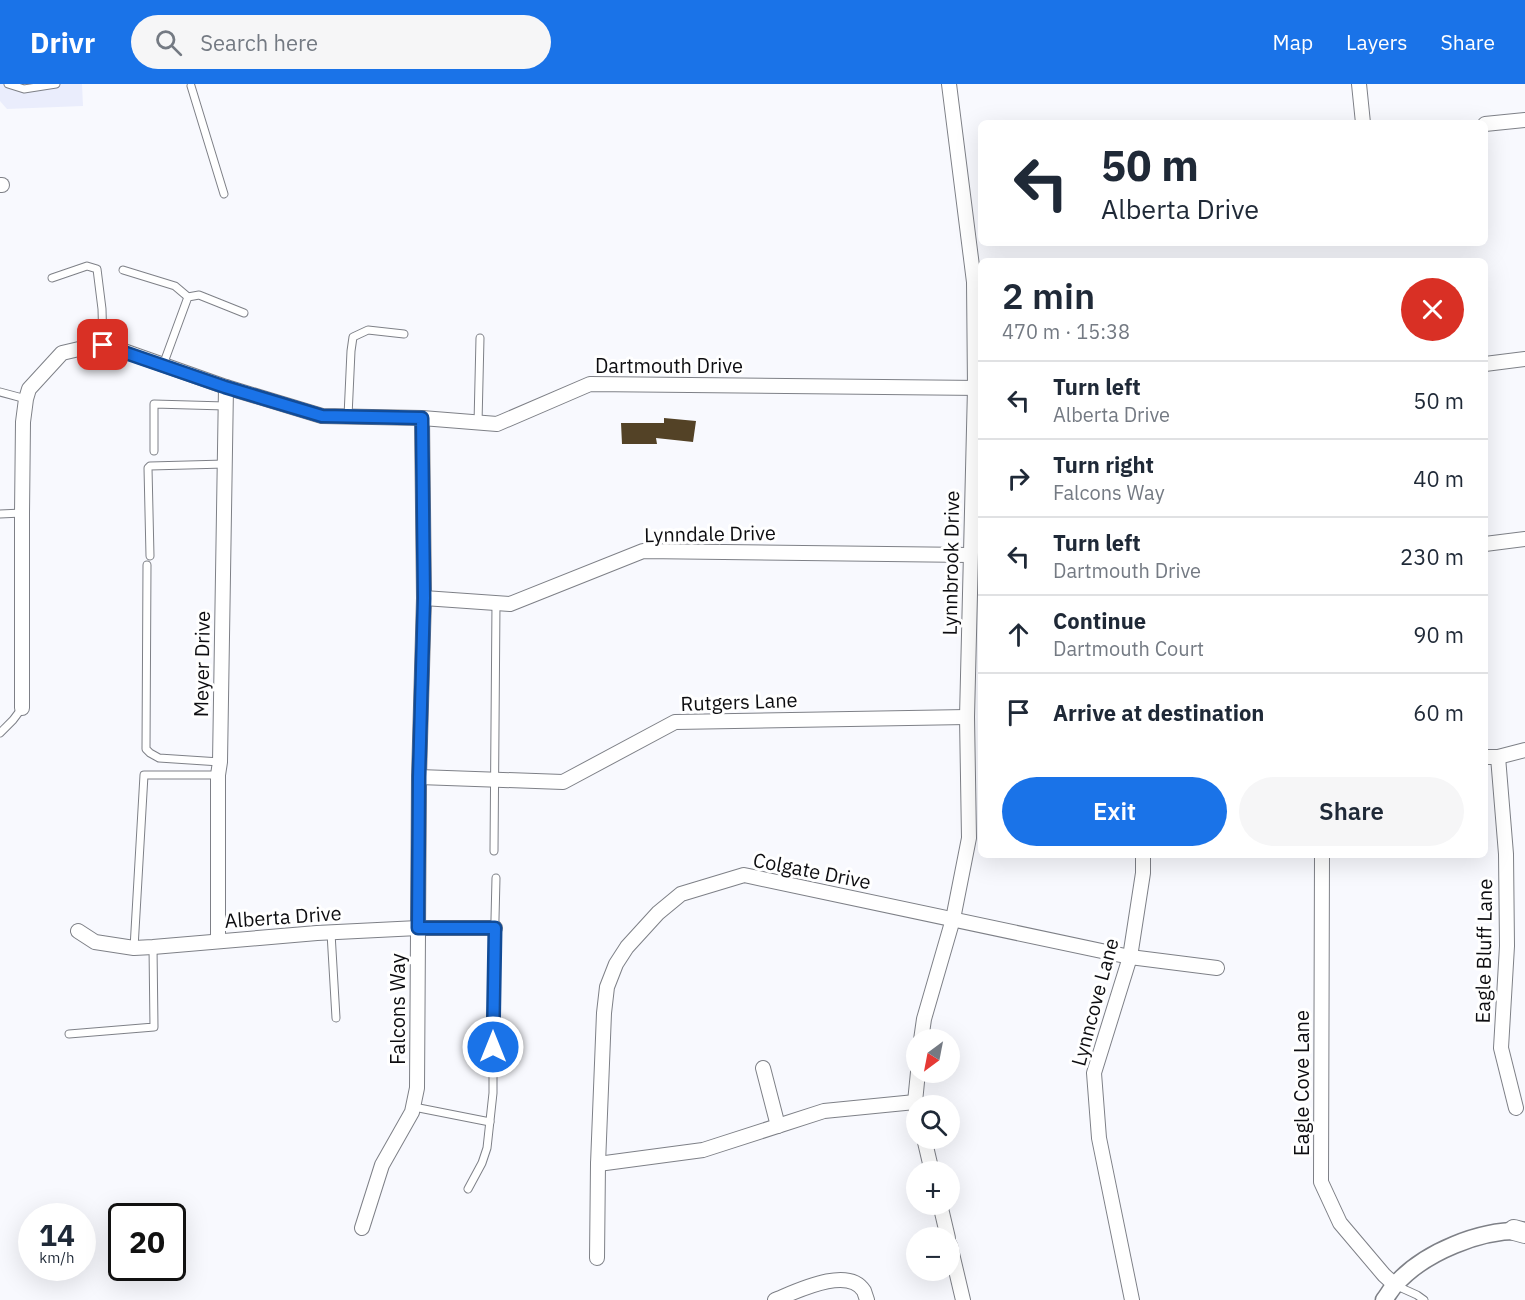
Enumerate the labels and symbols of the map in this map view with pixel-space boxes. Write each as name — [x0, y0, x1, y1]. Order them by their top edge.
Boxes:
pin — [77, 319, 128, 370]
street label: Dartmouth Drive — [595, 352, 743, 379]
street label: Lynnbrook Drive — [936, 490, 965, 636]
street label: Lynndale Drive — [644, 519, 776, 548]
street label: Meyer Drive — [187, 611, 216, 717]
street label: Rutgers Lane — [680, 686, 798, 717]
street label: Colgate Drive — [751, 846, 873, 895]
street label: Eagle Bluff Lane — [1469, 878, 1498, 1024]
street label: Alberta Drive — [224, 899, 342, 934]
street label: Lynncove Lane — [1064, 935, 1125, 1069]
street label: Falcons Way — [384, 953, 411, 1065]
street label: Eagle Cove Lane — [1288, 1010, 1315, 1156]
position arrow — [461, 1015, 525, 1079]
north arrow — [906, 1029, 960, 1083]
speed limit sign: 20 — [108, 1203, 186, 1281]

